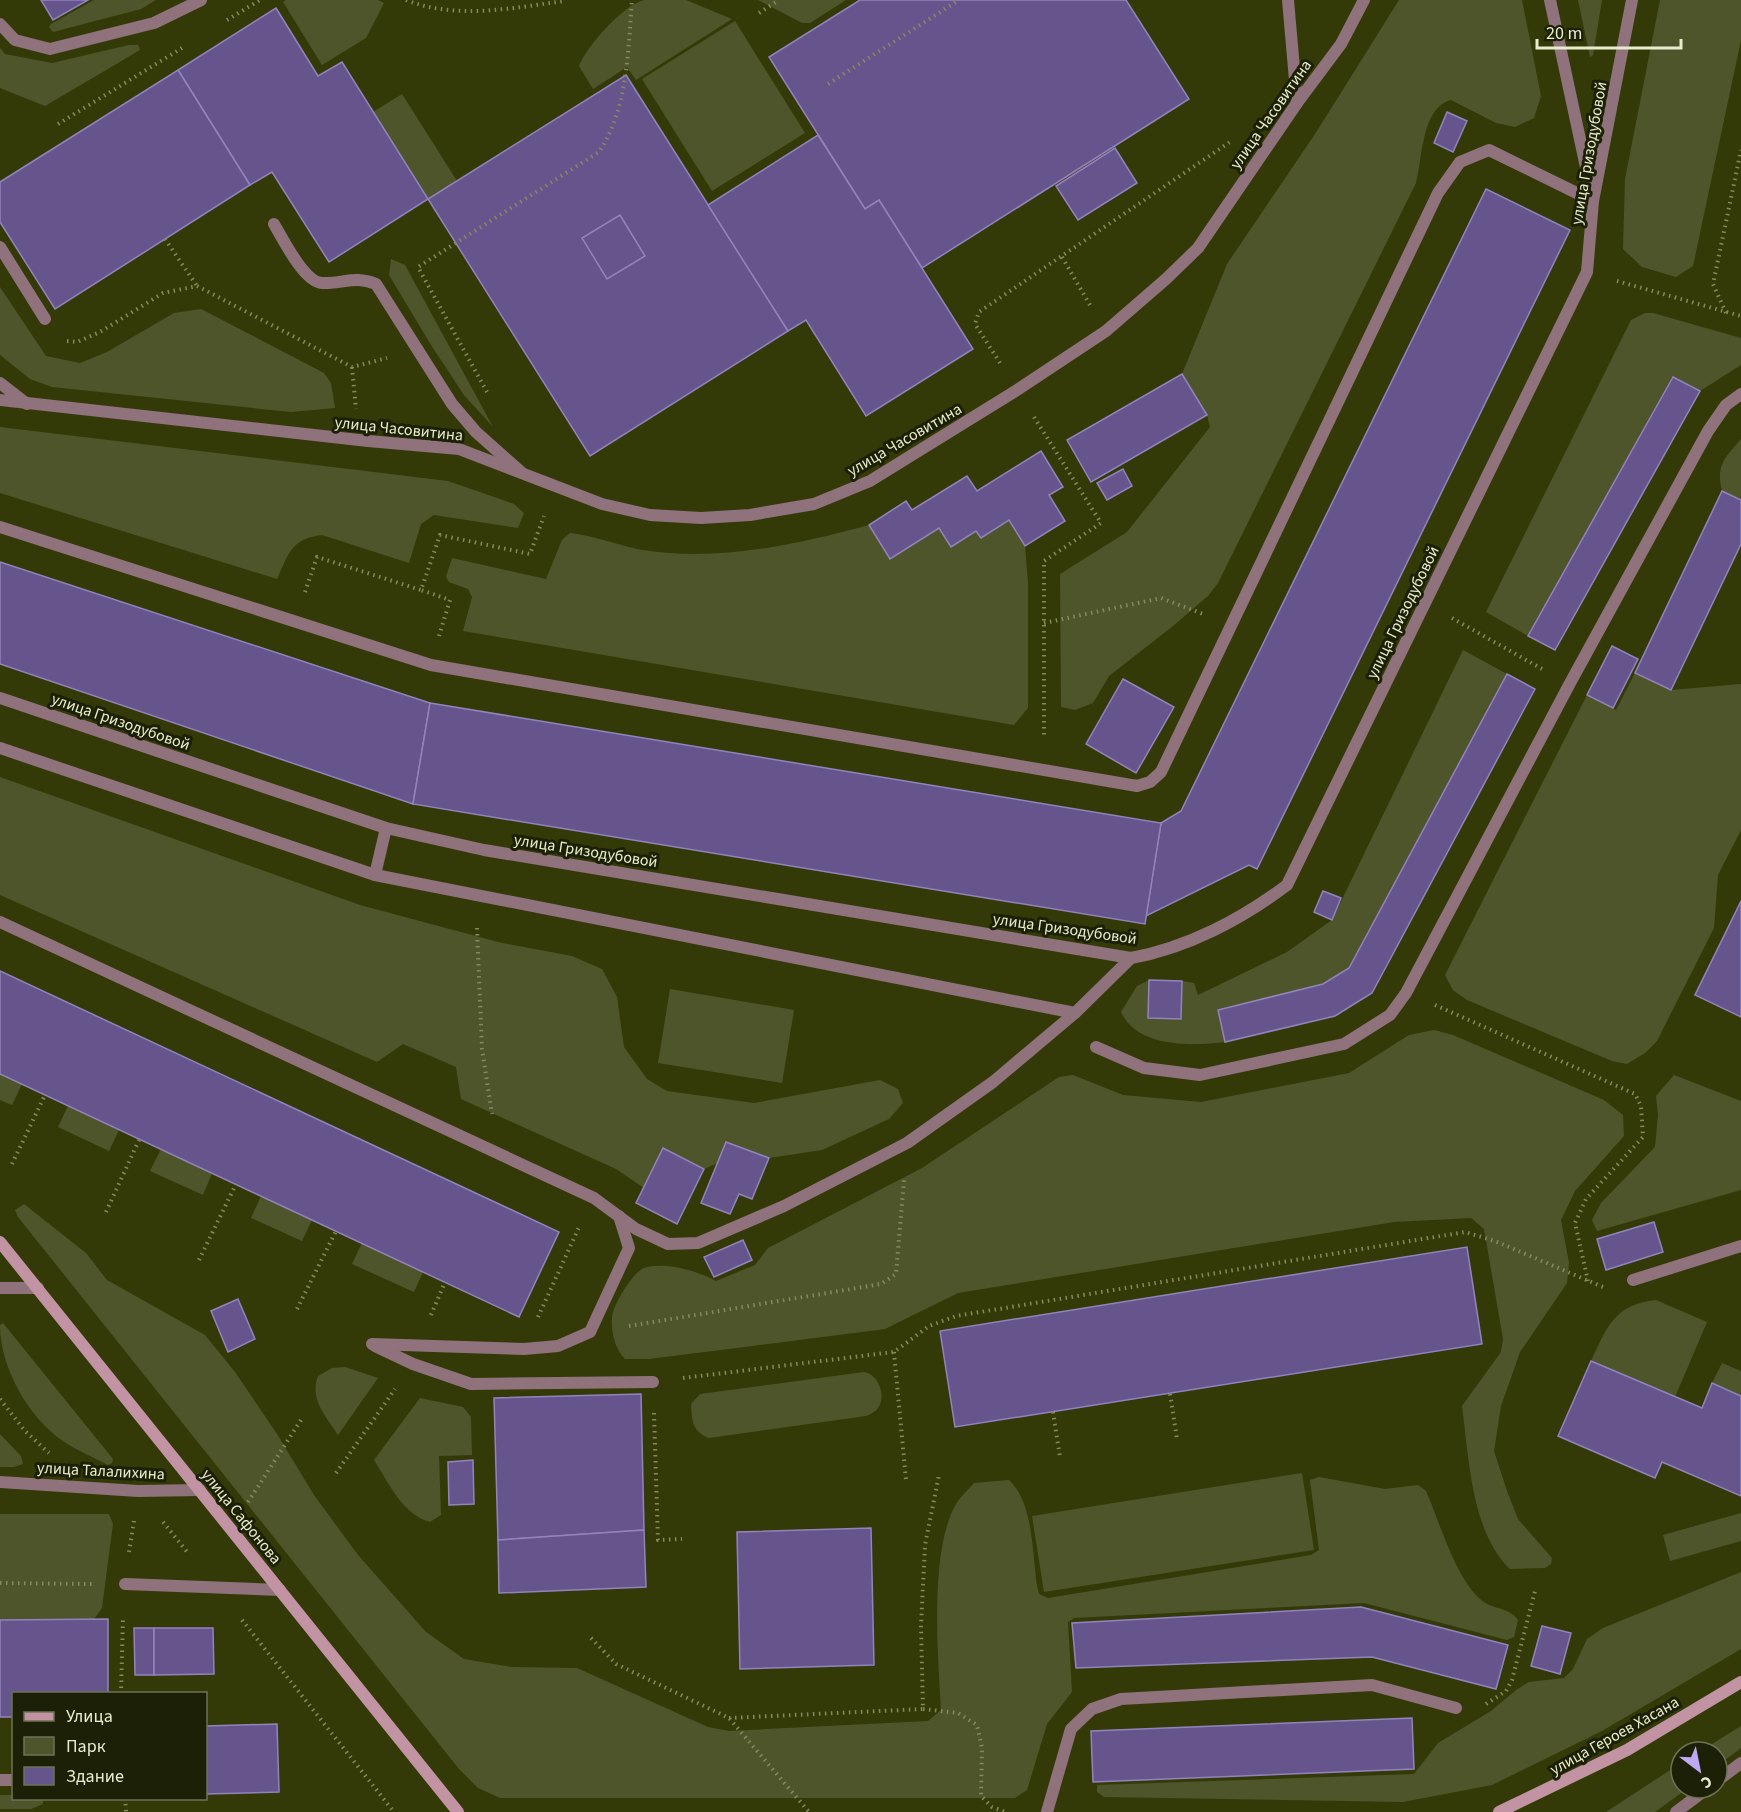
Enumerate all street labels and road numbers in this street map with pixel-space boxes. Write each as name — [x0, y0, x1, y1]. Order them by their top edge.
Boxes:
street label: улица Часовитина — [1225, 55, 1317, 174]
street label: улица Гризодубовой — [1566, 80, 1612, 227]
street label: улица Часовитина — [843, 398, 966, 482]
street label: улица Часовитина — [334, 411, 464, 447]
street label: улица Гризодубовой — [1361, 542, 1445, 683]
street label: улица Гризодубовой — [48, 688, 193, 756]
street label: улица Гризодубовой — [512, 829, 659, 873]
street label: улица Гризодубовой — [991, 908, 1138, 950]
street label: улица Талалихина — [36, 1457, 165, 1485]
street label: улица Сафонова — [196, 1464, 286, 1569]
street label: улица Героев Хасана — [1546, 1691, 1683, 1781]

